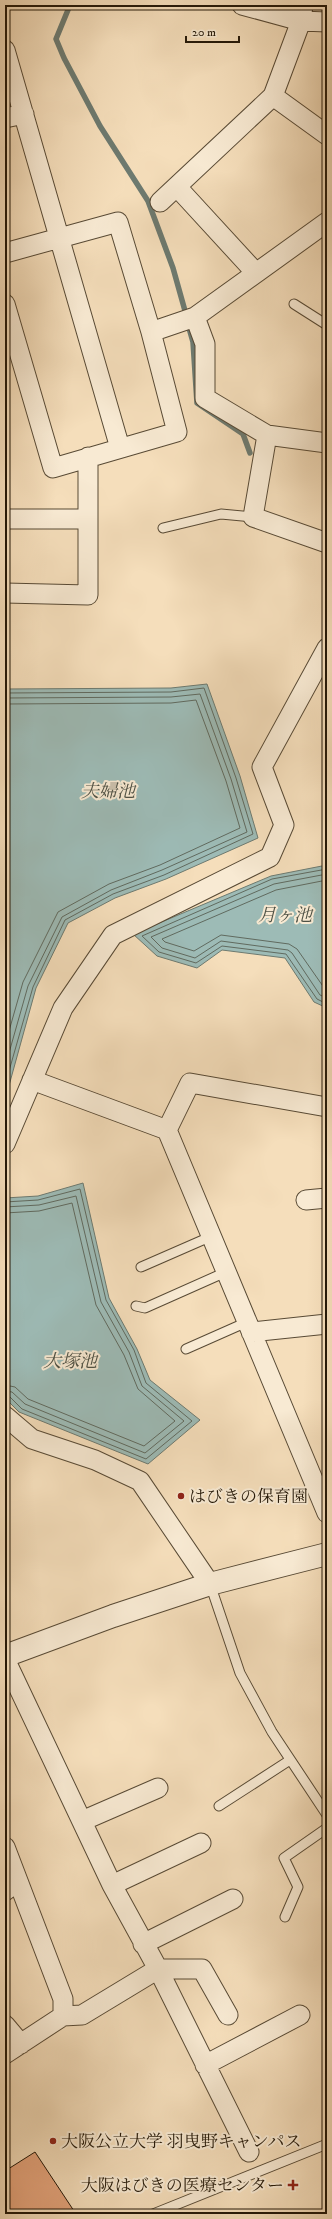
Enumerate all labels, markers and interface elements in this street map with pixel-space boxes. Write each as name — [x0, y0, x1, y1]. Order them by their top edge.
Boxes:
scale bar — [186, 18, 239, 44]
text: 20 m — [192, 25, 216, 40]
water label: 夫婦池 — [81, 781, 137, 803]
water label: 月ヶ池 — [258, 905, 314, 927]
water label: 大塚池 — [43, 1351, 99, 1373]
place label: はびきの保育園 — [189, 1486, 308, 1508]
marker: はびきの保育園 — [176, 1491, 186, 1501]
place label: 大阪公立大学 羽曳野キャンパス — [61, 2131, 301, 2153]
marker: 大阪公立大学 羽曳野キャンパス — [48, 2136, 58, 2146]
place label: 大阪はびきの医療センター — [81, 2175, 284, 2197]
marker: 大阪はびきの医療センター — [287, 2179, 299, 2191]

